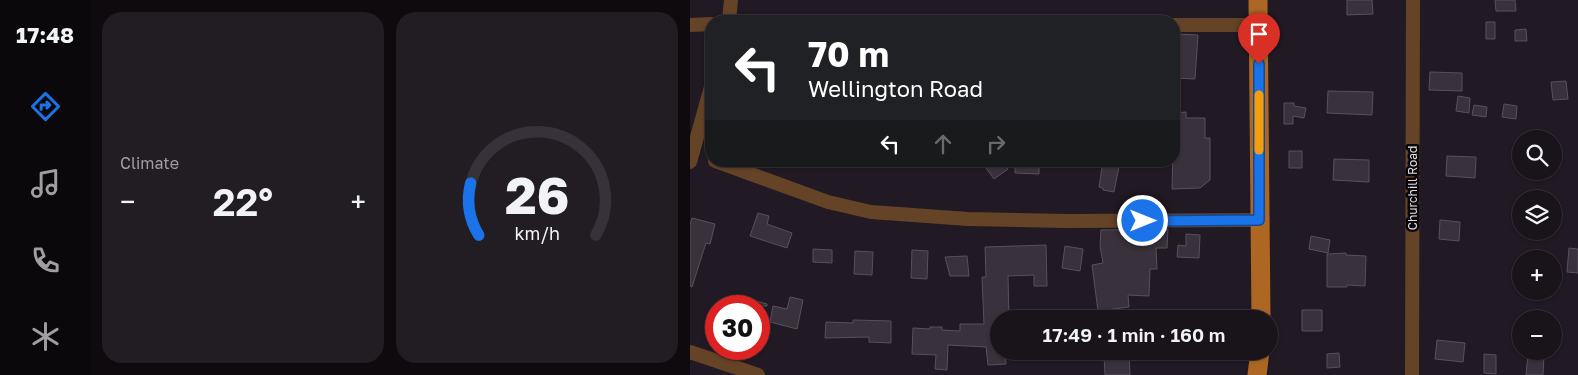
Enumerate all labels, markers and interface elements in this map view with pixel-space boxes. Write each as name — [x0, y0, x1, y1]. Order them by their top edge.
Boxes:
pin — [1238, 13, 1280, 64]
icon: arrive — [1245, 20, 1273, 48]
text: 17:48 — [16, 21, 74, 48]
text: 70 m — [808, 33, 889, 75]
icon: left — [725, 35, 790, 100]
text: Wellington Road — [808, 75, 983, 102]
icon: directions — [28, 89, 63, 124]
icon: left — [876, 130, 904, 158]
icon: ahead — [929, 130, 957, 158]
icon: right — [982, 130, 1010, 158]
map controls — [1512, 130, 1562, 360]
button: search — [1512, 130, 1562, 180]
street label: Churchill Road — [1405, 146, 1420, 230]
text: Climate — [120, 153, 179, 173]
text: 26 — [505, 163, 569, 225]
icon: music — [28, 166, 63, 201]
text: 22° — [213, 179, 273, 224]
text: − — [120, 185, 135, 218]
text: + — [351, 185, 366, 218]
button: layers — [1512, 190, 1562, 240]
position arrow — [1116, 194, 1168, 246]
text: km/h — [514, 222, 560, 244]
icon: phone — [28, 243, 63, 278]
button: + — [1512, 250, 1562, 300]
speed limit sign: 30 — [705, 295, 770, 360]
button: − — [1512, 310, 1562, 360]
icon: climate — [28, 319, 63, 354]
text: 17:49 · 1 min · 160 m — [1043, 323, 1225, 346]

